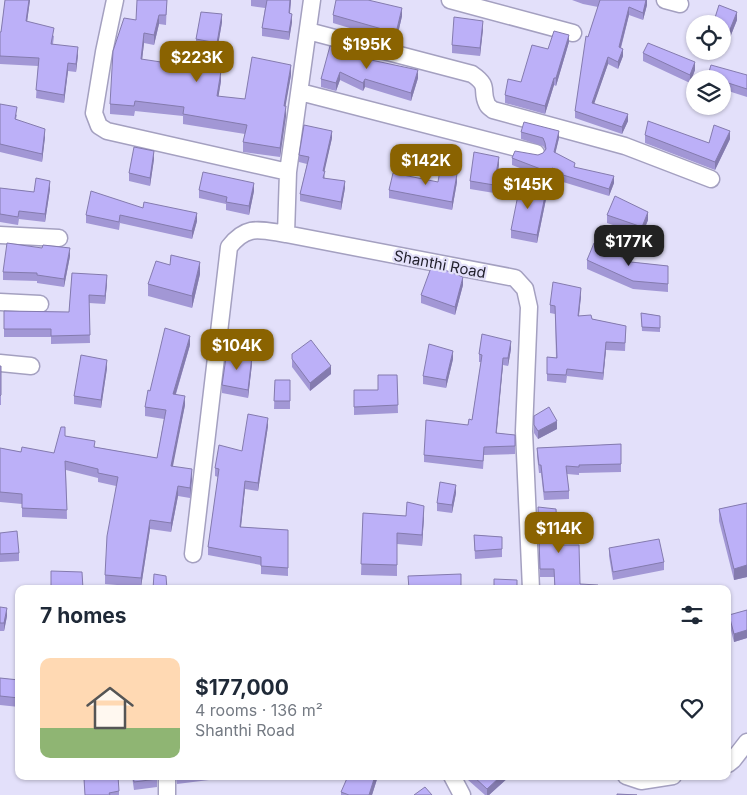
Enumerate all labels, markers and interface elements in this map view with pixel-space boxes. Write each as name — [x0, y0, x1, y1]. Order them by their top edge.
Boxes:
map controls — [686, 15, 731, 115]
button: locate — [686, 15, 731, 60]
pin: $195K — [332, 28, 402, 70]
text: $195K — [342, 34, 392, 54]
pin: $223K — [162, 41, 232, 83]
text: $223K — [171, 47, 223, 67]
button: layers — [686, 70, 731, 115]
pin: $142K — [391, 144, 461, 186]
text: $142K — [401, 150, 451, 170]
pin: $145K — [493, 168, 563, 210]
text: $145K — [503, 174, 553, 194]
pin: $177K — [594, 224, 664, 267]
text: $177K — [605, 231, 653, 251]
street label: Shanthi Road — [392, 246, 488, 282]
pin: $104K — [202, 328, 272, 371]
text: $104K — [212, 335, 262, 355]
pin: $114K — [524, 512, 594, 554]
text: $114K — [536, 518, 582, 538]
icon: filters — [678, 601, 706, 629]
text: 7 homes — [40, 603, 127, 628]
text: $177,000 — [195, 675, 289, 700]
icon: home — [80, 678, 140, 738]
icon: heart — [678, 694, 706, 722]
text: 4 rooms · 136 m² — [195, 700, 323, 720]
text: Shanthi Road — [195, 720, 295, 740]

